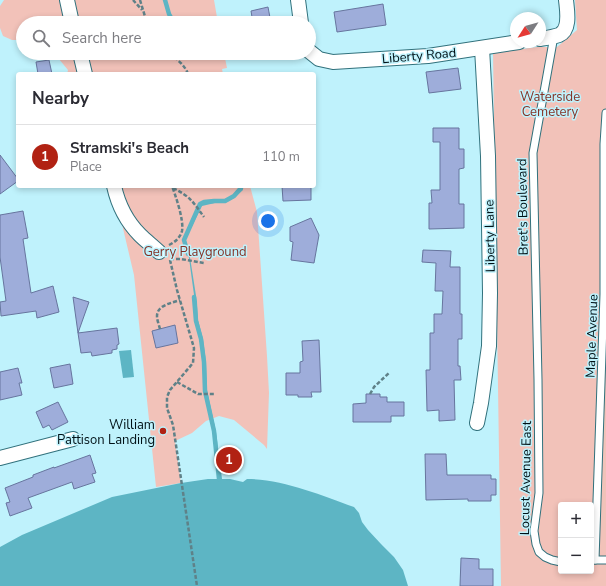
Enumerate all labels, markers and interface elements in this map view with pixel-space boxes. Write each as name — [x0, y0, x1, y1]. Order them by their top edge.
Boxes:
north arrow — [510, 12, 546, 48]
search box — [16, 16, 316, 60]
icon: search — [30, 27, 52, 49]
text: Search here — [62, 28, 142, 48]
street label: Liberty Road — [381, 44, 457, 68]
text: Nearby — [32, 87, 89, 110]
park label: Waterside Cemetery — [520, 88, 580, 121]
text: Stramski's Beach — [70, 138, 189, 158]
text: 1 — [41, 148, 49, 166]
text: 110 m — [262, 148, 300, 166]
text: Place — [70, 158, 102, 176]
street label: Bret's Boulevard — [513, 158, 533, 256]
street label: Liberty Lane — [480, 200, 500, 272]
your location — [258, 211, 278, 231]
park label: Gerry Playground — [143, 243, 247, 261]
street label: Maple Avenue — [582, 294, 602, 378]
place label: William Pattison Landing — [57, 416, 155, 449]
street label: Locust Avenue East — [516, 420, 536, 535]
marker: William Pattison Landing — [158, 426, 168, 436]
pin: 1 — [216, 445, 242, 475]
map controls — [558, 502, 594, 574]
button: + — [558, 502, 594, 538]
button: − — [558, 538, 594, 574]

